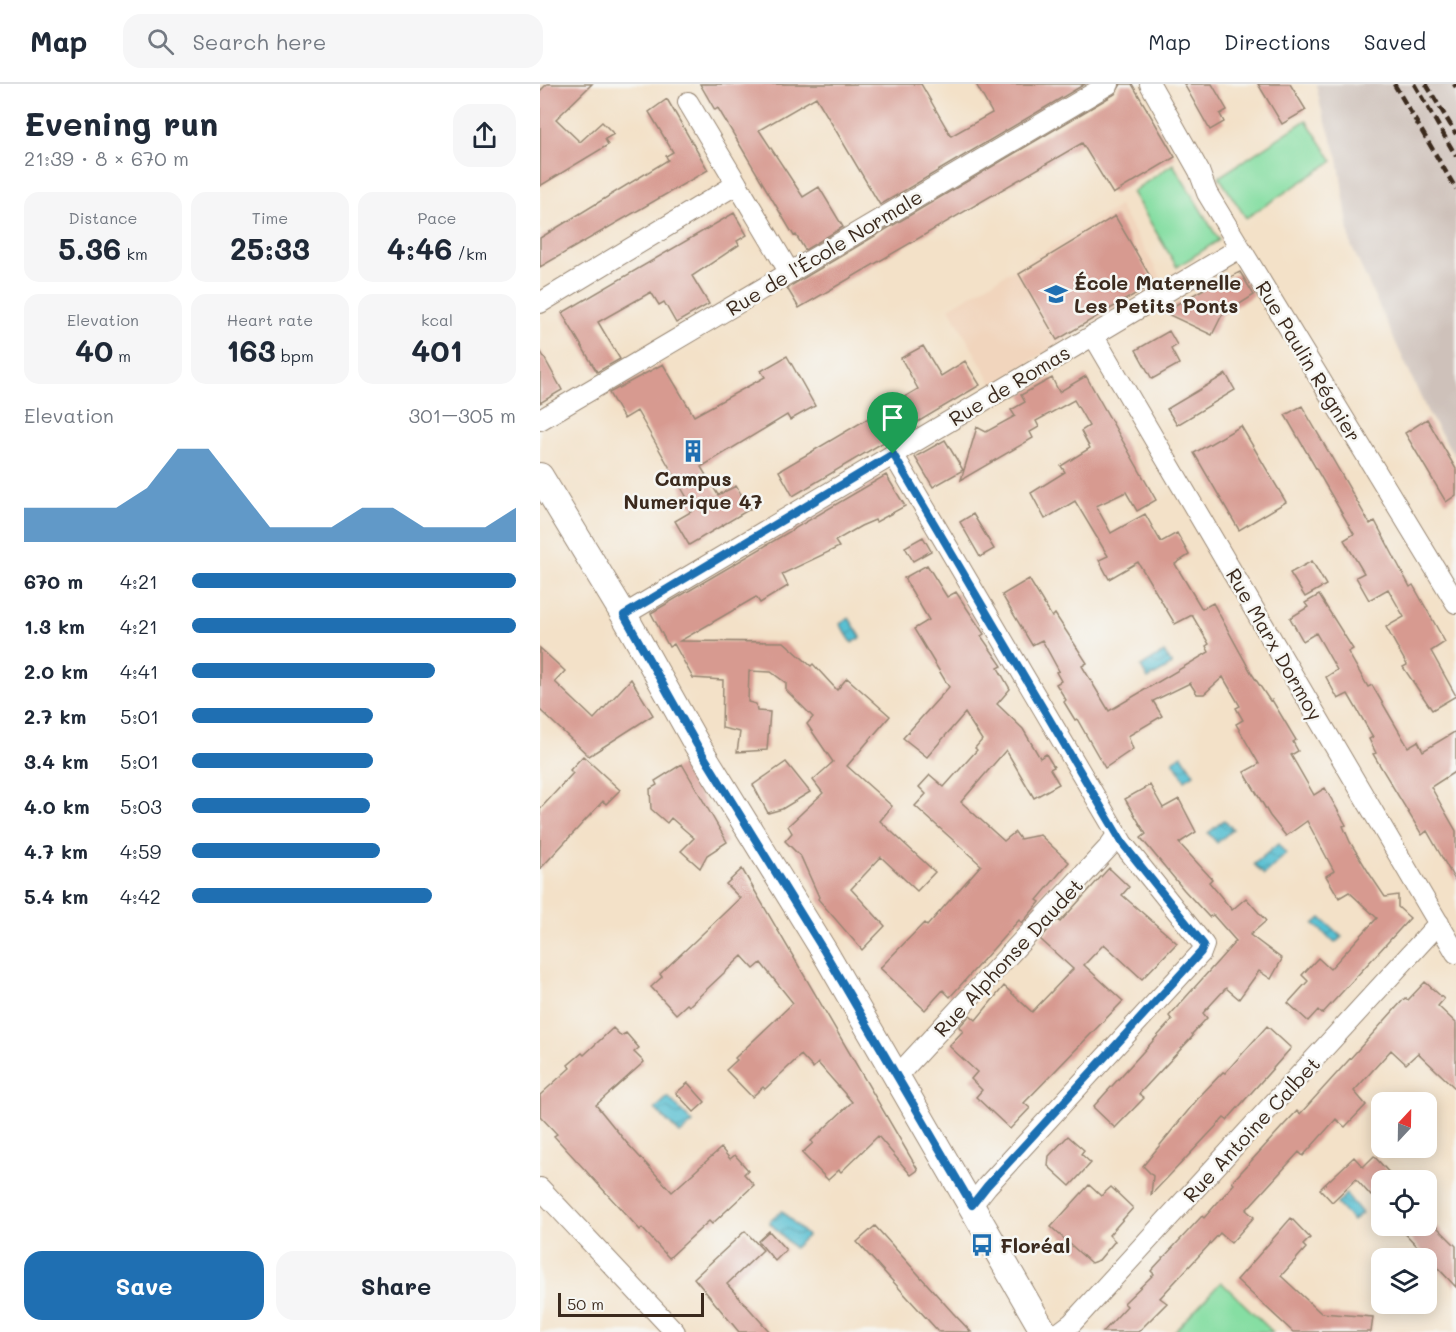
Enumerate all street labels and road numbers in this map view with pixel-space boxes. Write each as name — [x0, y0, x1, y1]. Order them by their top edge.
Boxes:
street label: Rue de l'École Normale — [721, 183, 927, 321]
street label: Rue Paulin Régnier — [1251, 276, 1367, 446]
street label: Rue de Romas — [944, 339, 1074, 431]
street label: Rue Marx Dormoy — [1221, 563, 1329, 725]
street label: Rue Alphonse Daudet — [928, 872, 1088, 1042]
street label: Rue Antoine Calbet — [1177, 1051, 1325, 1207]

